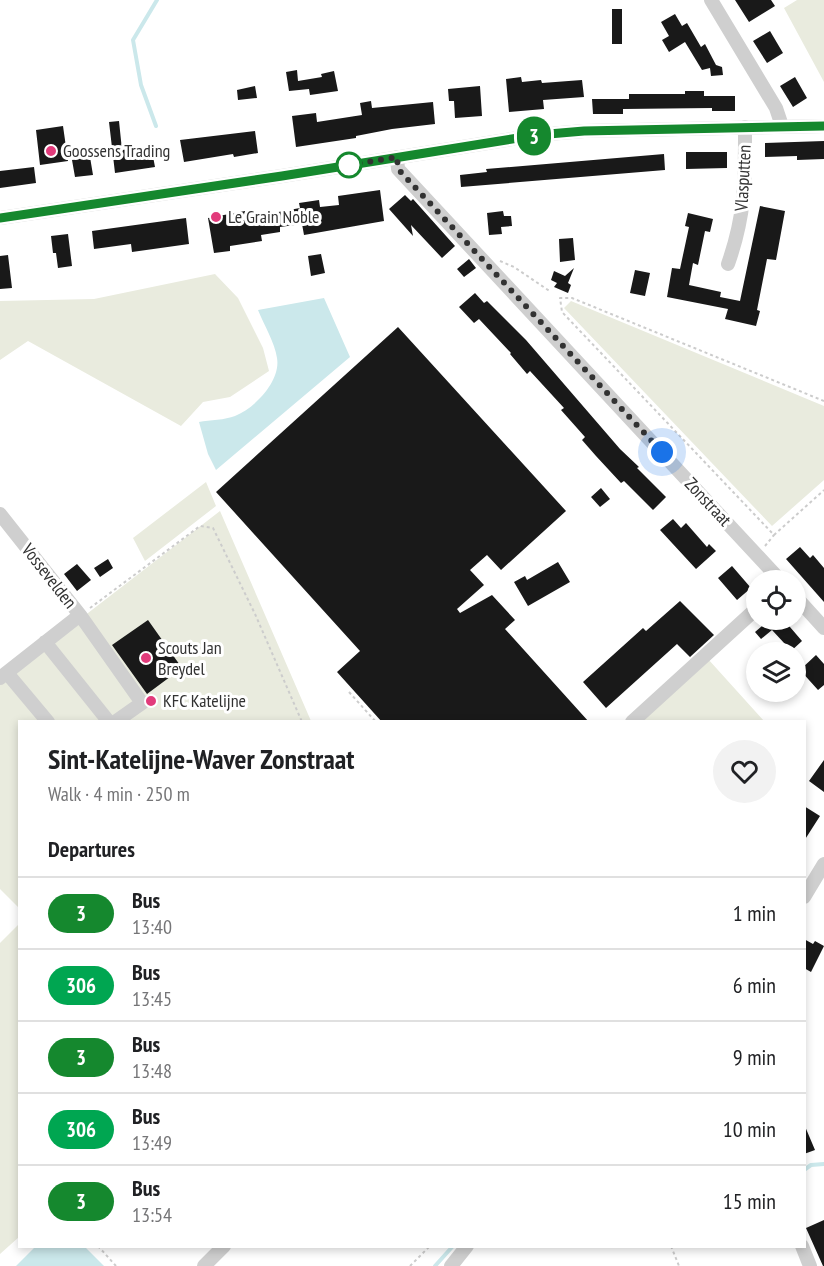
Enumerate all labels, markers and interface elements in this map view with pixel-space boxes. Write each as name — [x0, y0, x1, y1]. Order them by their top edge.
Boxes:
line badge: 3 — [514, 116, 554, 156]
text: 3 — [529, 123, 539, 150]
place label: Goossens Trading — [63, 139, 170, 162]
marker: Goossens Trading — [44, 144, 58, 158]
street label: Vlasputten — [729, 144, 756, 213]
unlabelled marker — [336, 152, 362, 178]
place label: Le Grain Noble — [228, 205, 319, 228]
marker: Le Grain Noble — [209, 210, 223, 224]
your location — [647, 437, 677, 467]
street label: Zonstraat — [680, 473, 737, 531]
street label: Vossevelden — [16, 538, 82, 613]
map controls — [746, 570, 806, 702]
button: locate — [746, 570, 806, 630]
place label: Scouts Jan Breydel — [158, 636, 222, 680]
button: layers — [746, 642, 806, 702]
marker: Scouts Jan Breydel — [139, 651, 153, 665]
place label: KFC Katelijne — [163, 689, 246, 712]
marker: KFC Katelijne — [144, 694, 158, 708]
text: Sint-Katelijne-Waver Zonstraat — [48, 740, 354, 777]
button: heart — [713, 740, 776, 803]
text: Walk · 4 min · 250 m — [48, 781, 190, 807]
text: Departures — [48, 835, 135, 863]
text: Bus — [132, 886, 160, 914]
text: 1 min — [733, 899, 776, 927]
text: 3 — [76, 900, 86, 927]
text: 13:40 — [132, 914, 172, 940]
text: Bus — [132, 958, 160, 986]
text: 6 min — [733, 971, 776, 999]
text: 306 — [66, 972, 96, 999]
text: 13:45 — [132, 986, 172, 1012]
text: Bus — [132, 1030, 160, 1058]
text: 9 min — [733, 1043, 776, 1071]
text: 3 — [76, 1044, 86, 1071]
text: 13:48 — [132, 1058, 172, 1084]
text: Bus — [132, 1102, 160, 1130]
text: 10 min — [723, 1115, 776, 1143]
text: 306 — [66, 1116, 96, 1143]
text: 13:49 — [132, 1130, 172, 1156]
text: Bus — [132, 1174, 160, 1202]
text: 15 min — [723, 1187, 776, 1215]
text: 3 — [76, 1188, 86, 1215]
text: 13:54 — [132, 1202, 172, 1228]

